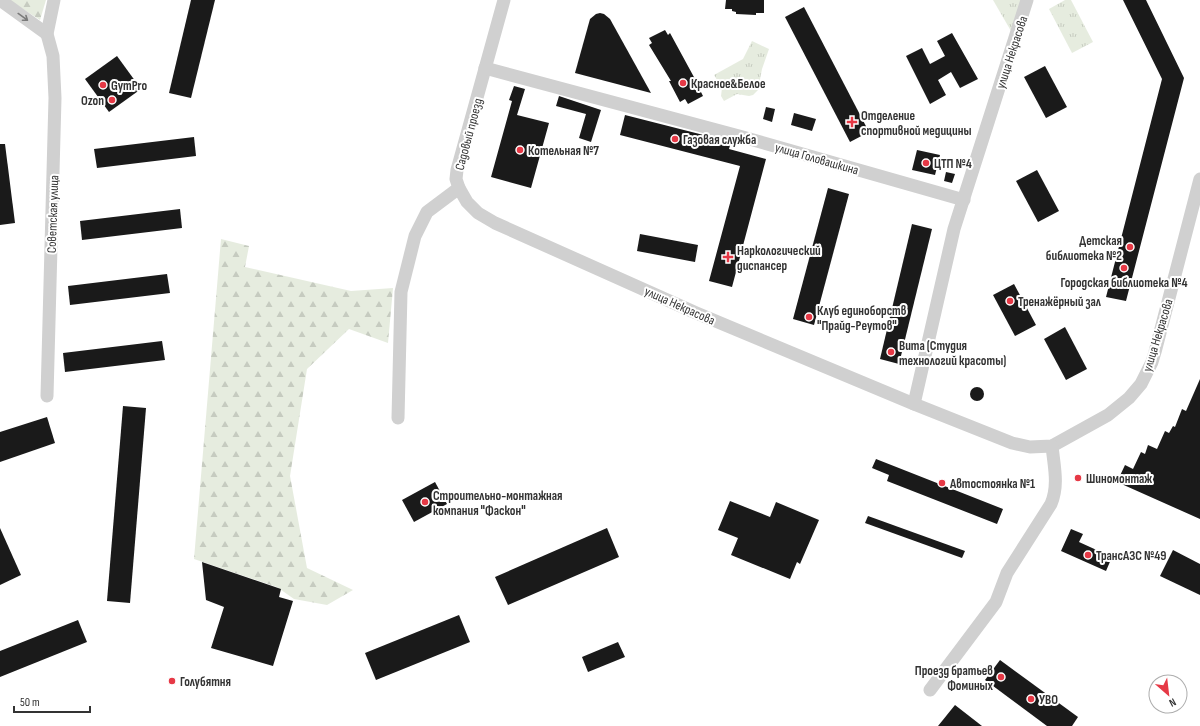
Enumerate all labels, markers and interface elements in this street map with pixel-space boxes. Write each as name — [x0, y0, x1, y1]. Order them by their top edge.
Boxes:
one-way arrow — [18, 13, 29, 21]
street label: улица Некрасова — [993, 14, 1031, 91]
place label: Красное&Белое — [691, 76, 766, 92]
place label: GymPro — [111, 78, 147, 94]
marker: Красное&Белое — [678, 78, 688, 88]
marker: GymPro — [98, 80, 108, 90]
place label: Ozon — [81, 93, 104, 109]
marker: Ozon — [107, 95, 117, 105]
street label: Садовый проезд — [452, 97, 486, 172]
place label: Отделение спортивной медицины — [861, 108, 971, 139]
marker: Отделение спортивной медицины — [846, 116, 858, 128]
place label: Газовая служба — [683, 132, 756, 148]
marker: Газовая служба — [670, 134, 680, 144]
street label: улица Головашкина — [773, 139, 860, 179]
place label: Котельная №7 — [528, 143, 599, 159]
marker: Котельная №7 — [515, 145, 525, 155]
place label: ЦТП №4 — [934, 156, 972, 172]
marker: ЦТП №4 — [921, 158, 931, 168]
street label: Советская улица — [44, 175, 62, 253]
place label: Детская библиотека №2 — [1046, 233, 1122, 264]
marker: Детская библиотека №2 — [1125, 242, 1135, 252]
place label: Наркологический диспансер — [737, 243, 821, 274]
marker: Наркологический диспансер — [722, 251, 734, 263]
marker: Городская библиотека №4 — [1119, 263, 1129, 273]
place label: Городская библиотека №4 — [1061, 275, 1187, 291]
street label: улица Некрасова — [642, 283, 717, 329]
place label: Тренажёрный зал — [1018, 294, 1102, 310]
marker: Тренажёрный зал — [1005, 296, 1015, 306]
street label: улица Некрасова — [1139, 297, 1177, 374]
place label: Клуб единоборств "Прайд-Реутов" — [817, 303, 907, 334]
marker: Клуб единоборств "Прайд-Реутов" — [804, 312, 814, 322]
place label: Вита (Студия технологий красоты) — [899, 338, 1006, 369]
marker: Вита (Студия технологий красоты) — [886, 347, 896, 357]
place label: Шиномонтаж — [1086, 471, 1152, 487]
marker: Шиномонтаж — [1073, 473, 1083, 483]
place label: Автостоянка №1 — [949, 476, 1035, 492]
marker: Автостоянка №1 — [937, 478, 947, 488]
place label: Строительно-монтажная компания "Фаскон" — [433, 488, 563, 519]
marker: Строительно-монтажная компания "Фаскон" — [420, 497, 430, 507]
place label: ТрансАЗС №49 — [1096, 548, 1167, 564]
marker: ТрансАЗС №49 — [1083, 550, 1093, 560]
place label: Проезд братьев Фоминых — [915, 663, 994, 694]
marker: Проезд братьев Фоминых — [996, 672, 1006, 682]
place label: Голубятня — [180, 674, 231, 690]
north arrow — [1148, 674, 1188, 714]
marker: Голубятня — [167, 676, 177, 686]
scale bar — [14, 688, 90, 714]
place label: УВО — [1039, 692, 1058, 708]
marker: УВО — [1026, 694, 1036, 704]
text: 50 m — [20, 695, 40, 710]
text: N — [1167, 695, 1178, 710]

